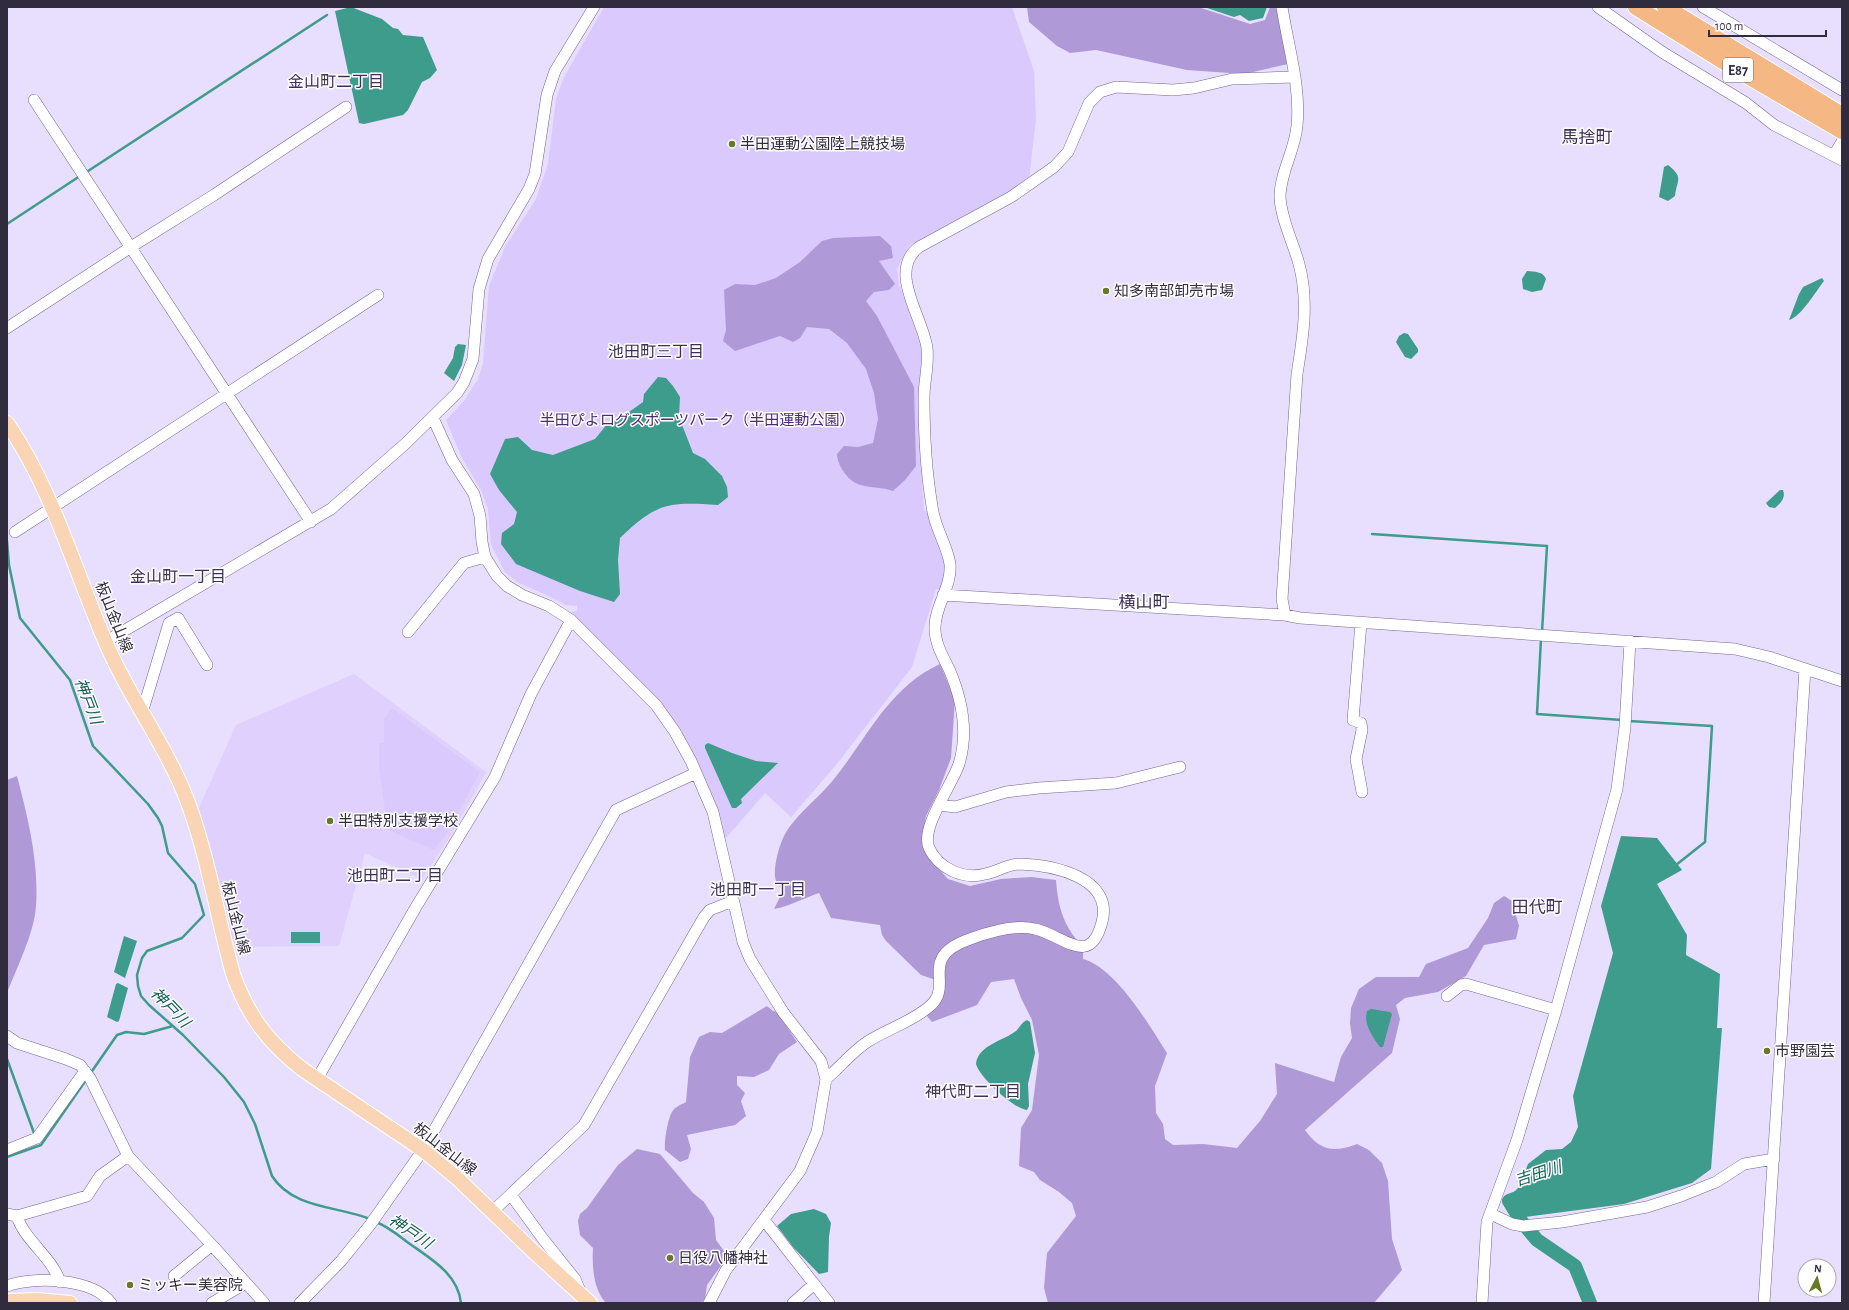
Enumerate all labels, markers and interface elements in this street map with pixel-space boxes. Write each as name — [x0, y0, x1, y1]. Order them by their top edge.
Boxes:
scale bar — [1709, 12, 1826, 38]
text: 100 m — [1715, 20, 1743, 32]
road number: E87 — [1723, 58, 1753, 82]
district label: 金山町二丁目 — [288, 74, 384, 90]
district label: 馬捨町 — [1562, 128, 1613, 146]
place label: 半田運動公園陸上競技場 — [740, 136, 905, 152]
marker: 半田運動公園陸上競技場 — [727, 139, 737, 149]
place label: 知多南部卸売市場 — [1114, 283, 1234, 299]
marker: 知多南部卸売市場 — [1101, 286, 1111, 296]
district label: 池田町三丁目 — [608, 344, 704, 360]
park label: 半田ぴよログスポーツパーク（半田運動公園） — [540, 412, 854, 428]
district label: 金山町一丁目 — [130, 569, 226, 585]
street label: 板山金山線 — [93, 579, 135, 655]
district label: 横山町 — [1119, 594, 1170, 611]
water label: 神戸川 — [72, 676, 106, 728]
place label: 半田特別支援学校 — [338, 813, 458, 829]
marker: 半田特別支援学校 — [325, 816, 335, 826]
district label: 池田町二丁目 — [347, 868, 443, 884]
street label: 板山金山線 — [219, 880, 253, 956]
district label: 池田町一丁目 — [710, 882, 806, 898]
district label: 田代町 — [1512, 898, 1563, 916]
water label: 神戸川 — [148, 984, 195, 1032]
place label: 市野園芸 — [1775, 1043, 1835, 1059]
marker: 市野園芸 — [1762, 1046, 1772, 1056]
district label: 神代町二丁目 — [925, 1083, 1021, 1100]
street label: 板山金山線 — [411, 1120, 479, 1178]
water label: 吉田川 — [1513, 1157, 1566, 1189]
water label: 神戸川 — [386, 1211, 437, 1253]
place label: 日役八幡神社 — [678, 1250, 768, 1266]
marker: 日役八幡神社 — [665, 1253, 675, 1263]
north arrow — [1797, 1258, 1837, 1298]
text: N — [1814, 1263, 1822, 1274]
place label: ミッキー美容院 — [138, 1277, 243, 1293]
marker: ミッキー美容院 — [125, 1280, 135, 1290]

